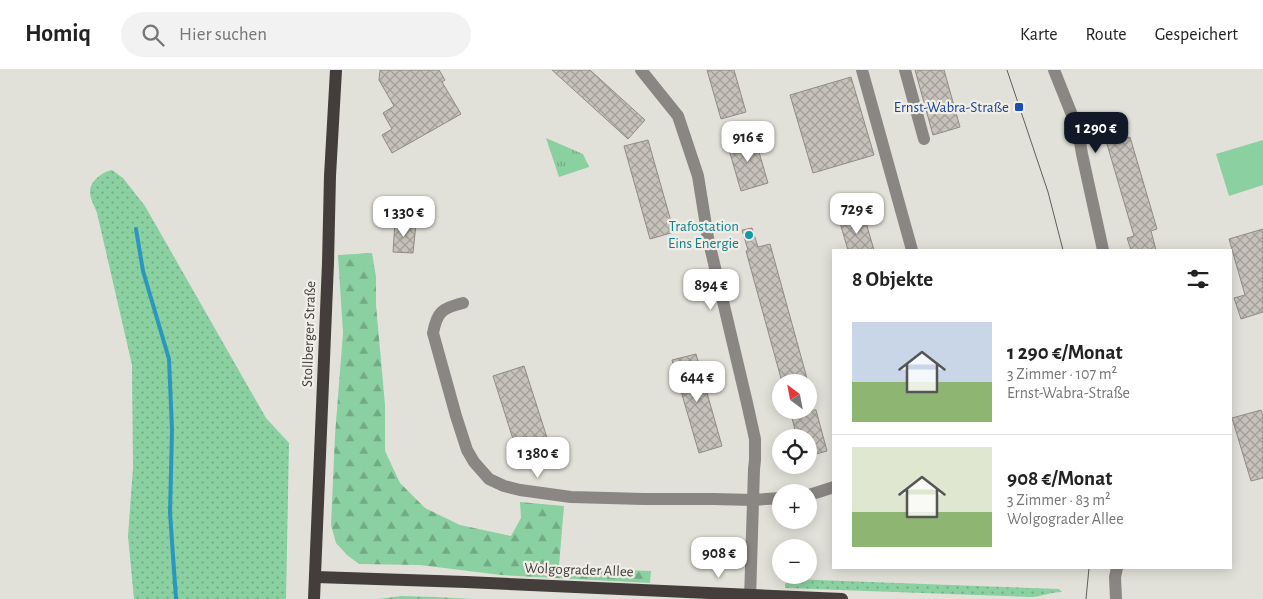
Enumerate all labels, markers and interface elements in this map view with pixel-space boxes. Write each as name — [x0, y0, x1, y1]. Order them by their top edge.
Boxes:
search box — [121, 12, 471, 57]
icon: search — [139, 21, 167, 49]
text: Homiq — [25, 22, 91, 46]
text: Hier suchen — [179, 25, 267, 44]
text: Karte — [1020, 26, 1057, 44]
text: Route — [1085, 26, 1127, 44]
text: Gespeichert — [1155, 26, 1238, 44]
place label: Ernst-Wabra-Straße — [894, 100, 1009, 115]
marker: Ernst-Wabra-Straße — [1013, 101, 1025, 113]
pin: 1 290 € — [1050, 112, 1142, 154]
text: 1 290 € — [1075, 120, 1117, 136]
pin: 916 € — [713, 121, 783, 163]
text: 916 € — [732, 129, 764, 145]
pin: 729 € — [822, 192, 892, 235]
pin: 1 330 € — [358, 196, 450, 238]
text: 729 € — [841, 201, 873, 217]
text: 1 330 € — [384, 204, 424, 220]
place label: Trafostation Eins Energie — [668, 219, 739, 251]
marker: Trafostation Eins Energie — [743, 229, 755, 241]
icon: filters — [1184, 265, 1212, 293]
pin: 894 € — [676, 268, 746, 311]
text: 8 Objekte — [852, 269, 933, 290]
text: 894 € — [694, 277, 728, 293]
street label: Stollberger Straße — [300, 281, 318, 387]
icon: home — [892, 342, 952, 402]
text: 1 290 €/Monat — [1007, 342, 1123, 363]
pin: 644 € — [662, 360, 732, 403]
text: 3 Zimmer · 107 m² — [1007, 366, 1117, 382]
text: 644 € — [680, 369, 714, 385]
north arrow — [772, 374, 818, 419]
map controls — [772, 374, 817, 584]
text: Ernst-Wabra-Straße — [1007, 385, 1130, 401]
button: locate — [772, 429, 817, 474]
pin: 1 380 € — [492, 436, 584, 479]
text: 1 380 € — [517, 445, 559, 461]
icon: home — [892, 467, 952, 527]
text: 908 €/Monat — [1007, 468, 1112, 489]
button: + — [772, 484, 817, 529]
text: 3 Zimmer · 83 m² — [1007, 492, 1111, 508]
text: Wolgograder Allee — [1007, 511, 1124, 527]
pin: 908 € — [684, 536, 754, 579]
button: − — [772, 539, 817, 584]
text: 908 € — [702, 545, 736, 561]
street label: Wolgograder Allee — [524, 561, 634, 579]

